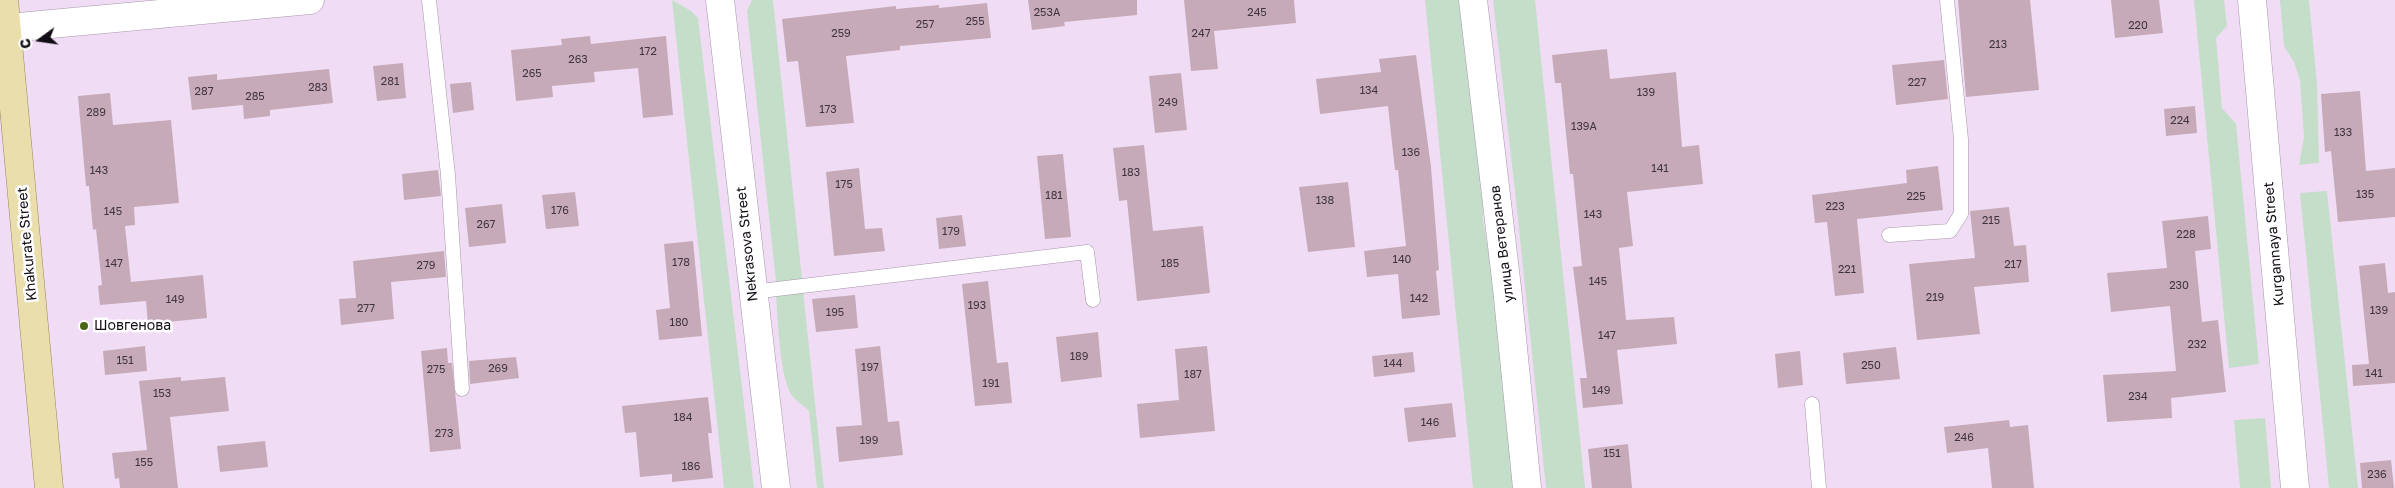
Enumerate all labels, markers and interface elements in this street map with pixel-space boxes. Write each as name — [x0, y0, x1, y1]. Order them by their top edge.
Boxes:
house number: 253А — [1034, 6, 1060, 20]
house number: 245 — [1247, 6, 1267, 20]
north arrow — [15, 15, 65, 65]
house number: 255 — [965, 15, 985, 29]
house number: 257 — [916, 18, 934, 32]
house number: 220 — [2128, 19, 2148, 33]
house number: 259 — [831, 27, 851, 41]
house number: 247 — [1192, 27, 1210, 41]
text: С — [16, 37, 34, 51]
house number: 213 — [1989, 38, 2007, 52]
house number: 172 — [639, 45, 657, 59]
house number: 263 — [568, 53, 588, 67]
house number: 265 — [522, 67, 542, 81]
house number: 281 — [381, 75, 399, 89]
house number: 227 — [1908, 76, 1926, 90]
house number: 283 — [308, 81, 328, 95]
house number: 134 — [1360, 84, 1378, 98]
house number: 287 — [195, 85, 213, 99]
house number: 139 — [1637, 86, 1655, 100]
house number: 285 — [245, 90, 265, 104]
house number: 249 — [1158, 96, 1178, 110]
house number: 173 — [819, 103, 837, 117]
house number: 289 — [86, 106, 106, 120]
house number: 224 — [2170, 114, 2190, 128]
house number: 139А — [1571, 120, 1597, 134]
house number: 133 — [2334, 126, 2352, 140]
house number: 136 — [1402, 146, 1420, 160]
house number: 141 — [1651, 162, 1669, 176]
house number: 143 — [90, 164, 108, 178]
house number: 183 — [1122, 166, 1140, 180]
house number: 175 — [835, 178, 853, 192]
street label: Kurgannaya Street — [2260, 181, 2288, 307]
street label: улица Ветеранов — [1486, 184, 1518, 304]
street label: Khakurate Street — [14, 186, 40, 302]
street label: Nekrasova Street — [733, 186, 761, 302]
house number: 135 — [2356, 188, 2374, 202]
house number: 181 — [1045, 189, 1063, 203]
house number: 225 — [1906, 190, 1926, 204]
house number: 138 — [1316, 194, 1334, 208]
house number: 223 — [1825, 200, 1845, 214]
house number: 176 — [551, 204, 569, 218]
house number: 145 — [104, 205, 122, 219]
house number: 143 — [1584, 208, 1602, 222]
house number: 215 — [1982, 214, 2000, 228]
house number: 267 — [477, 218, 495, 232]
house number: 179 — [942, 225, 960, 239]
house number: 228 — [2176, 228, 2196, 242]
house number: 140 — [1393, 253, 1411, 267]
house number: 178 — [672, 256, 690, 270]
house number: 147 — [105, 257, 123, 271]
house number: 185 — [1161, 257, 1179, 271]
house number: 217 — [2004, 258, 2022, 272]
house number: 279 — [417, 259, 435, 273]
house number: 221 — [1838, 263, 1856, 277]
house number: 145 — [1589, 275, 1607, 289]
house number: 230 — [2169, 279, 2189, 293]
house number: 219 — [1926, 291, 1944, 305]
house number: 142 — [1410, 292, 1428, 306]
house number: 149 — [166, 293, 184, 307]
house number: 193 — [968, 299, 986, 313]
house number: 277 — [357, 302, 375, 316]
house number: 139 — [2370, 304, 2388, 318]
house number: 195 — [826, 306, 844, 320]
house number: 180 — [670, 316, 688, 330]
place label: Шовгенова — [94, 318, 171, 334]
marker: Шовгенова — [78, 320, 90, 332]
house number: 147 — [1598, 329, 1616, 343]
house number: 232 — [2187, 338, 2207, 352]
house number: 189 — [1070, 350, 1088, 364]
house number: 151 — [116, 354, 134, 368]
house number: 144 — [1384, 357, 1402, 371]
house number: 250 — [1861, 359, 1881, 373]
house number: 197 — [861, 361, 879, 375]
house number: 269 — [488, 362, 508, 376]
house number: 275 — [427, 363, 445, 377]
house number: 141 — [2365, 367, 2383, 381]
house number: 187 — [1184, 368, 1202, 382]
house number: 191 — [982, 377, 1000, 391]
house number: 149 — [1592, 384, 1610, 398]
house number: 153 — [153, 387, 171, 401]
house number: 234 — [2128, 390, 2148, 404]
house number: 184 — [674, 411, 692, 425]
house number: 146 — [1421, 416, 1439, 430]
house number: 273 — [435, 427, 453, 441]
house number: 246 — [1954, 431, 1974, 445]
house number: 199 — [860, 434, 878, 448]
house number: 151 — [1603, 447, 1621, 461]
house number: 155 — [135, 456, 153, 470]
house number: 186 — [682, 460, 700, 474]
house number: 236 — [2367, 468, 2387, 482]

